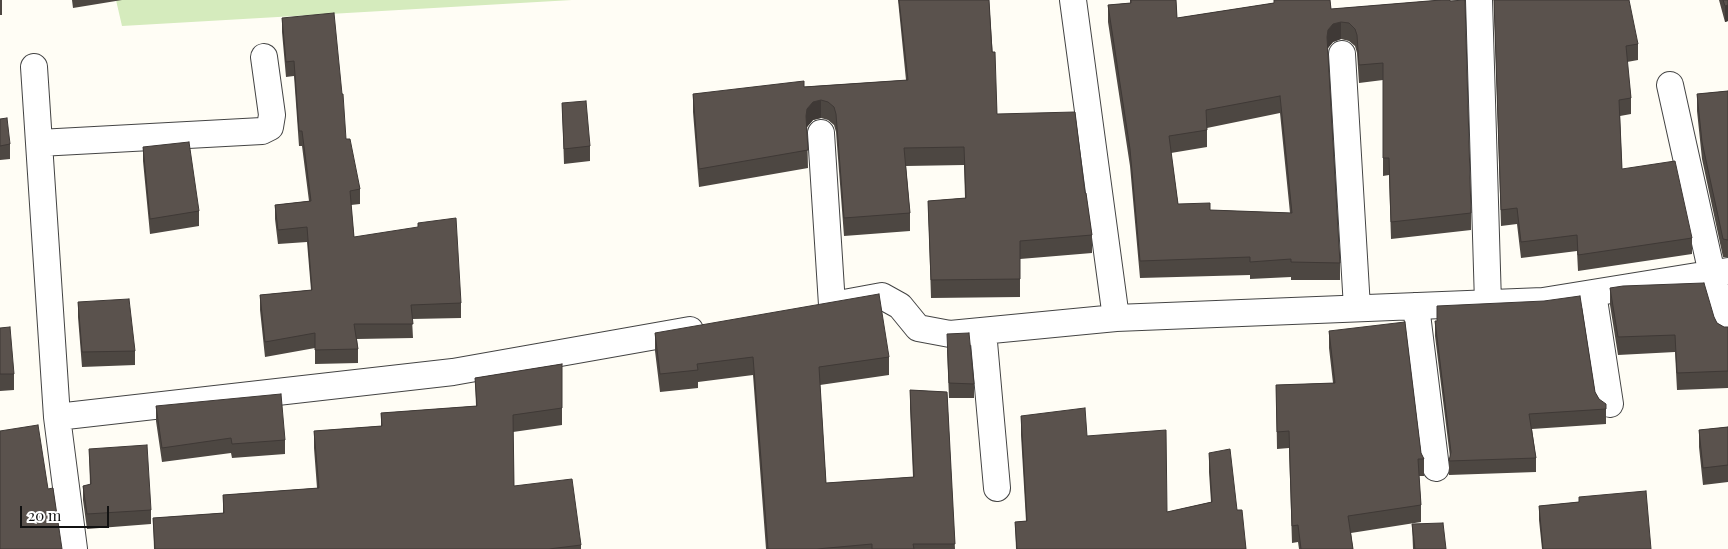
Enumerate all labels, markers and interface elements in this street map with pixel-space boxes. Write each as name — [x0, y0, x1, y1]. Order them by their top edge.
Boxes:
scale bar — [22, 496, 111, 528]
text: 20 m — [28, 505, 61, 525]

